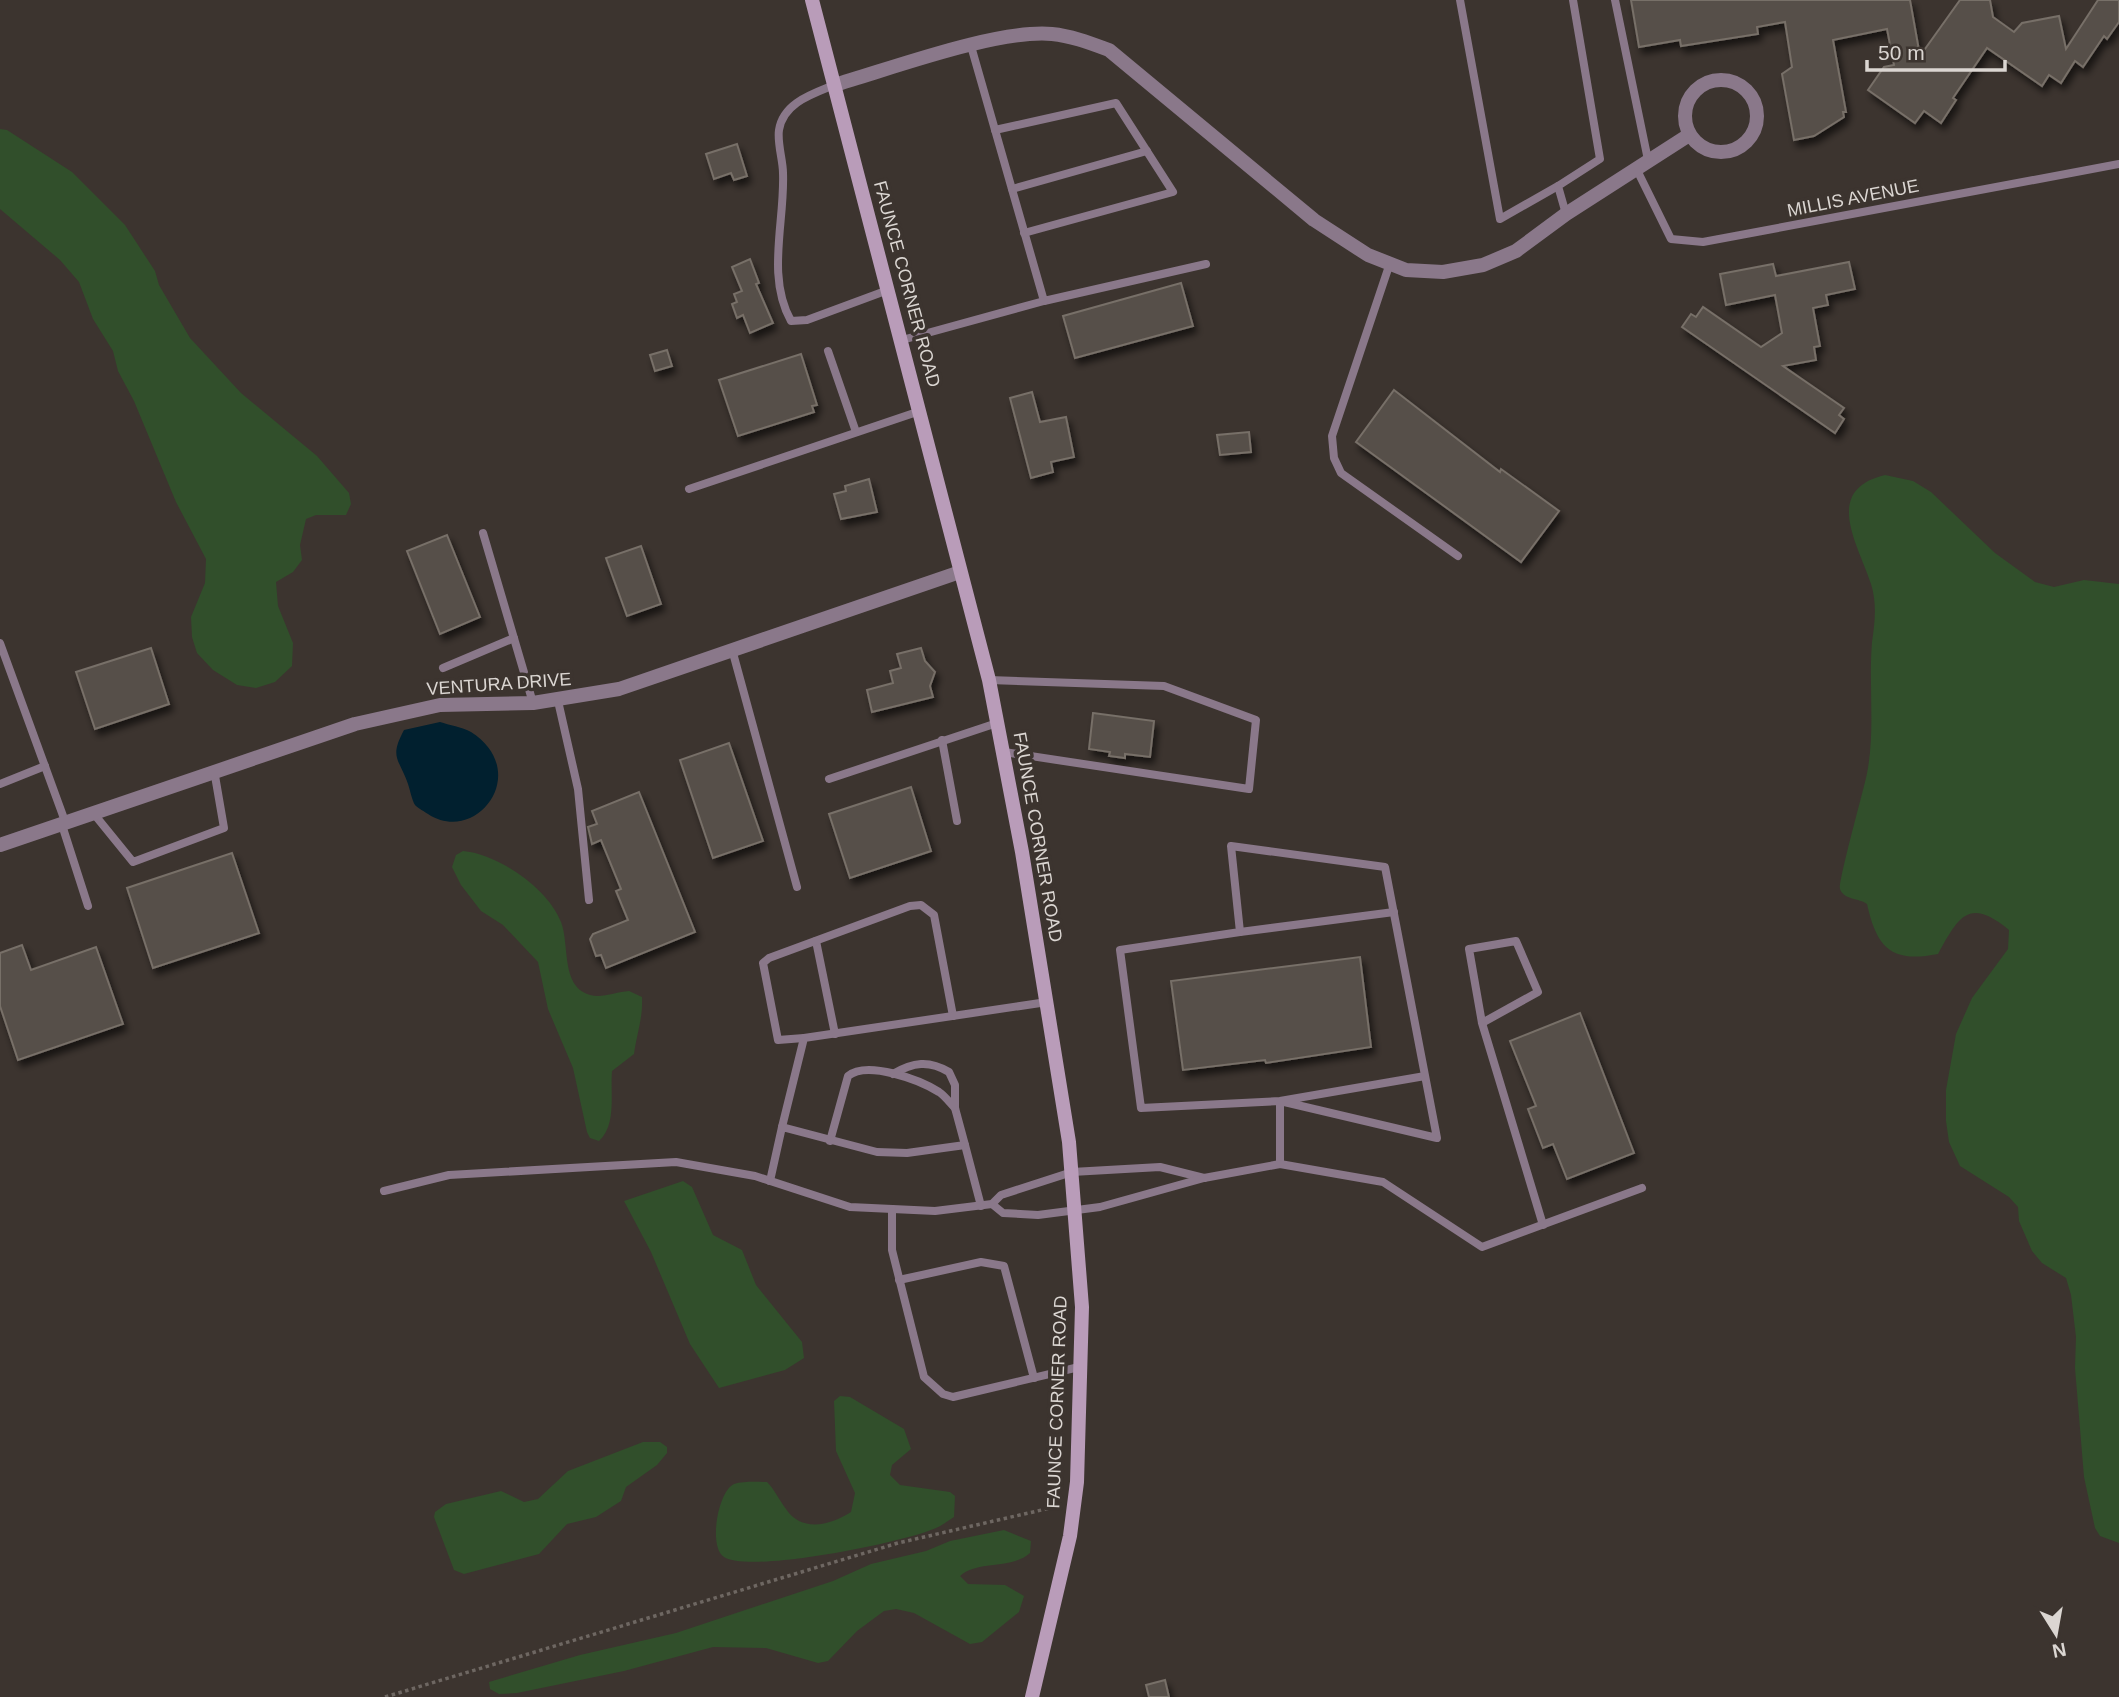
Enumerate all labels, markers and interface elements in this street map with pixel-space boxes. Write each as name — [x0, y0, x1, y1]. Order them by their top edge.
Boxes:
scale bar — [1867, 28, 2005, 72]
text: 50 m — [1878, 41, 1925, 64]
street label: MILLIS AVENUE — [1785, 175, 1921, 221]
street label: FAUNCE CORNER ROAD — [870, 179, 944, 389]
street label: VENTURA DRIVE — [426, 669, 572, 699]
street label: FAUNCE CORNER ROAD — [1010, 730, 1066, 944]
street label: FAUNCE CORNER ROAD — [1043, 1295, 1071, 1509]
north arrow — [2021, 1599, 2091, 1669]
text: N — [2050, 1639, 2068, 1662]

